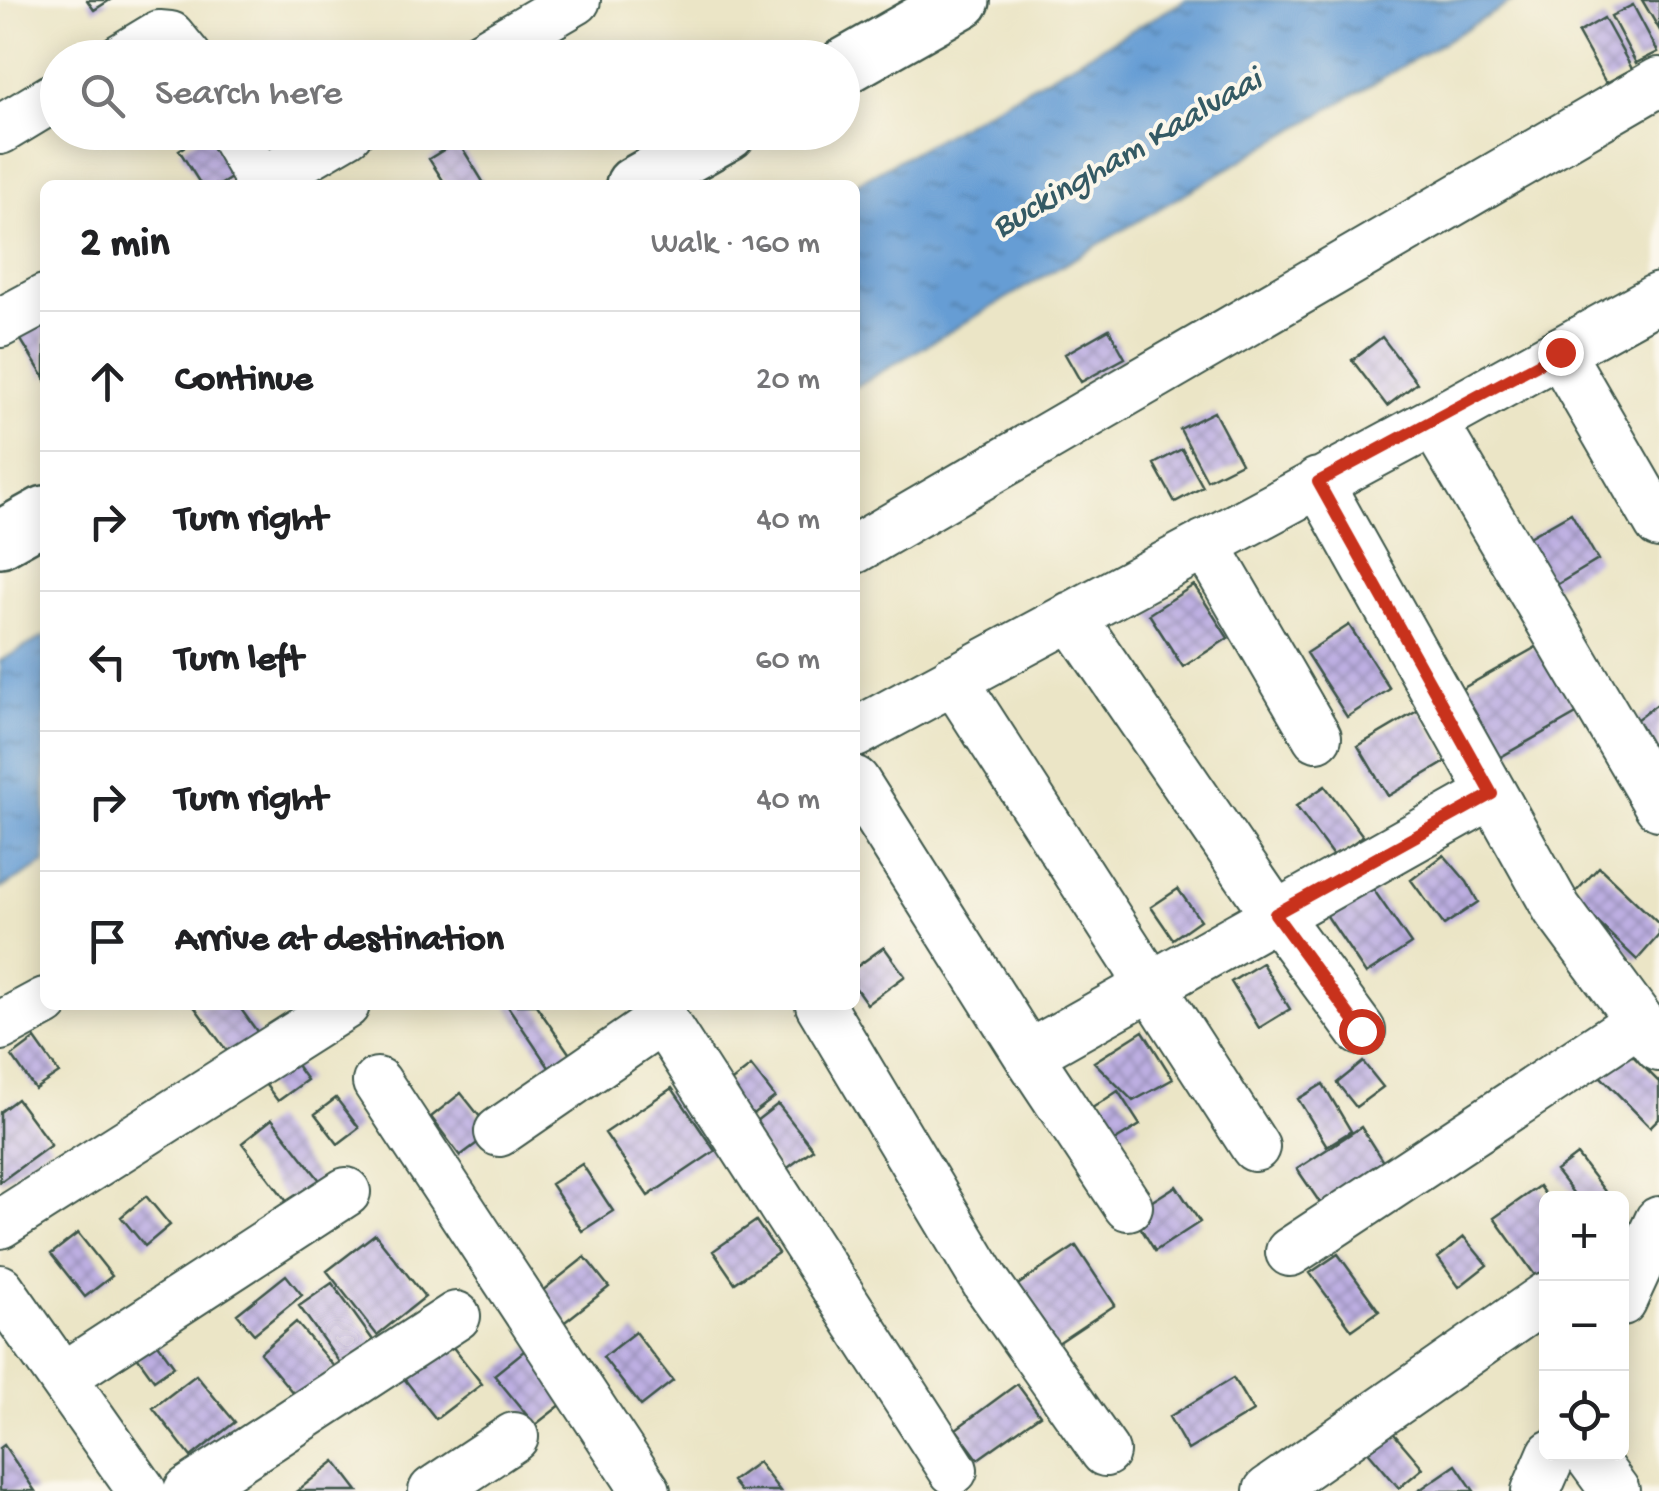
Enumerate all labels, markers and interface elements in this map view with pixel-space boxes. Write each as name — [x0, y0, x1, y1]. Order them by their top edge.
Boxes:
search box — [40, 40, 860, 150]
water label: Buckingham Kaalvaai — [986, 59, 1273, 249]
icon: search — [75, 68, 130, 123]
text: Search here — [155, 73, 342, 117]
text: 2 min — [80, 221, 169, 270]
text: Walk · 160 m — [651, 226, 820, 264]
route end — [1538, 330, 1584, 376]
icon: ahead — [80, 354, 135, 409]
text: Continue — [175, 359, 313, 403]
text: 20 m — [756, 362, 820, 400]
icon: right — [80, 494, 135, 549]
text: Turn right — [175, 499, 327, 543]
text: 40 m — [756, 502, 820, 540]
icon: left — [80, 634, 135, 689]
text: Turn left — [175, 639, 303, 683]
text: 60 m — [755, 642, 820, 680]
icon: right — [80, 774, 135, 829]
text: Turn right — [175, 779, 327, 823]
text: 40 m — [756, 782, 820, 820]
icon: arrive — [80, 914, 135, 969]
text: Arrive at destination — [175, 919, 504, 963]
route start — [1339, 1009, 1385, 1055]
map controls — [1539, 1191, 1629, 1461]
button: + — [1539, 1191, 1629, 1281]
button: − — [1539, 1281, 1629, 1371]
button: locate — [1539, 1371, 1629, 1461]

